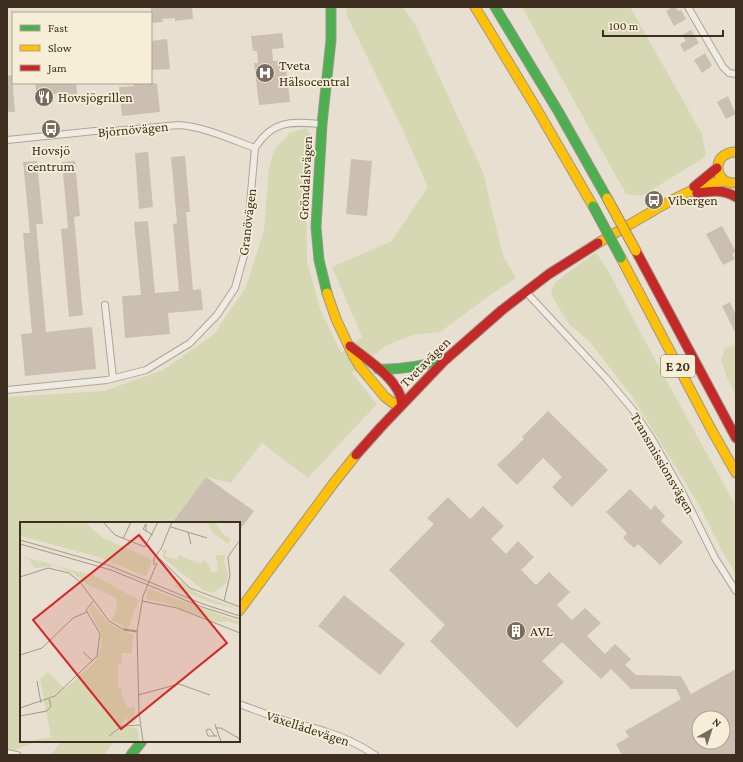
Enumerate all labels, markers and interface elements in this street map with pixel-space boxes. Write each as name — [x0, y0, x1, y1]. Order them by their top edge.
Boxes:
legend — [12, 12, 152, 84]
scale bar — [603, 12, 723, 38]
text: 100 m — [609, 19, 639, 33]
text: Fast — [48, 21, 69, 35]
text: Slow — [48, 41, 72, 55]
place label: Tveta Hälsocentral — [279, 57, 350, 89]
text: Jam — [47, 61, 67, 75]
hospital icon: Tveta Hälsocentral — [254, 62, 276, 84]
restaurant icon: Hovsjögrillen — [33, 86, 55, 108]
place label: Hovsjögrillen — [58, 89, 133, 106]
bus stop icon: Hovsjö centrum — [40, 118, 62, 140]
street label: Björnövägen — [97, 118, 169, 141]
street label: Gröndalsvägen — [295, 135, 315, 220]
place label: Hovsjö centrum — [27, 142, 75, 174]
street label: Granövägen — [235, 187, 259, 257]
bus stop icon: Vibergen — [643, 189, 665, 211]
place label: Vibergen — [668, 192, 718, 208]
street label: Tvetavägen — [397, 333, 454, 390]
road number: E 20 — [661, 355, 695, 377]
street label: Transmissionsvägen — [627, 409, 699, 517]
inset map — [20, 522, 240, 742]
building icon: AVL — [505, 620, 527, 642]
place label: AVL — [530, 623, 553, 639]
street label: Växellådevägen — [264, 707, 352, 749]
north arrow — [691, 710, 731, 750]
text: N — [711, 715, 724, 730]

